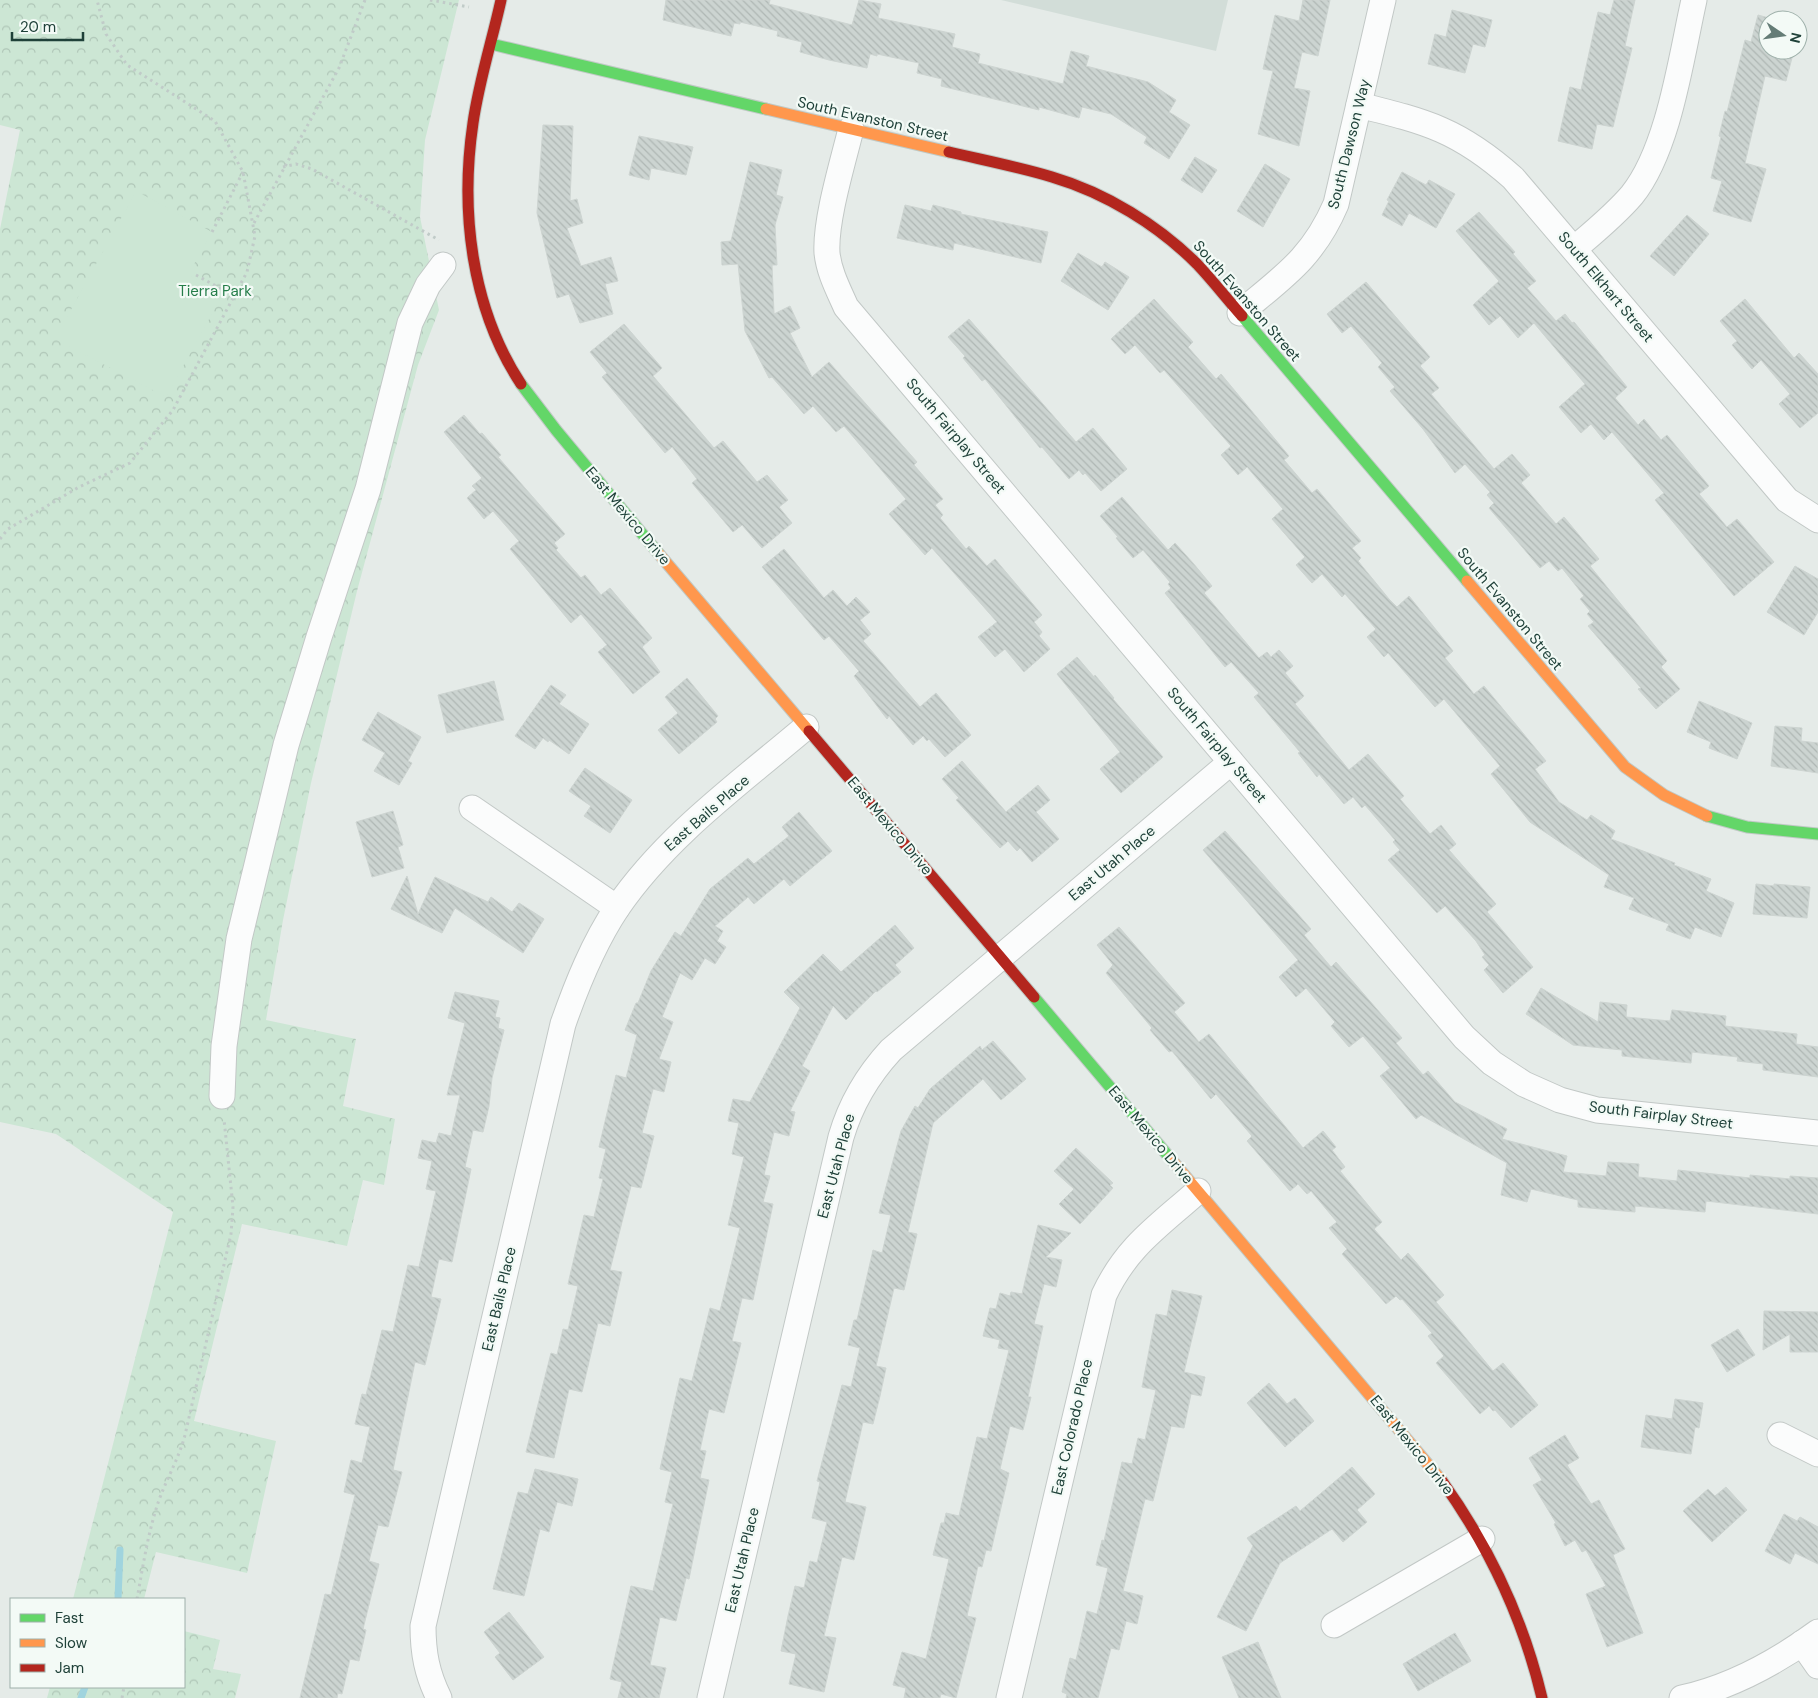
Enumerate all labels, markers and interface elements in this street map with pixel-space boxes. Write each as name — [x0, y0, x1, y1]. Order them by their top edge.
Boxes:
scale bar — [12, 10, 84, 42]
north arrow — [1758, 10, 1808, 60]
text: 20 m — [20, 17, 56, 37]
text: N — [1786, 31, 1806, 45]
street label: South Dawson Way — [1323, 76, 1375, 211]
street label: South Evanston Street — [796, 92, 951, 146]
street label: South Elkhart Street — [1554, 227, 1658, 347]
street label: South Evanston Street — [1189, 236, 1305, 366]
park label: Tierra Park — [178, 281, 252, 301]
street label: South Fairplay Street — [902, 374, 1010, 498]
street label: East Mexico Drive — [581, 463, 675, 569]
street label: South Evanston Street — [1453, 543, 1567, 675]
street label: South Fairplay Street — [1163, 683, 1271, 807]
street label: East Bails Place — [660, 770, 754, 856]
street label: East Mexico Drive — [843, 773, 937, 879]
street label: East Utah Place — [1064, 821, 1160, 905]
street label: East Mexico Drive — [1104, 1082, 1198, 1188]
street label: South Fairplay Street — [1588, 1096, 1734, 1134]
street label: East Utah Place — [812, 1111, 860, 1221]
street label: East Bails Place — [477, 1245, 521, 1353]
street label: East Colorado Place — [1047, 1357, 1097, 1497]
street label: East Mexico Drive — [1366, 1391, 1458, 1499]
street label: East Utah Place — [720, 1505, 764, 1615]
legend — [10, 1598, 185, 1688]
text: Fast — [55, 1608, 84, 1628]
text: Slow — [55, 1633, 88, 1653]
text: Jam — [55, 1658, 84, 1678]

